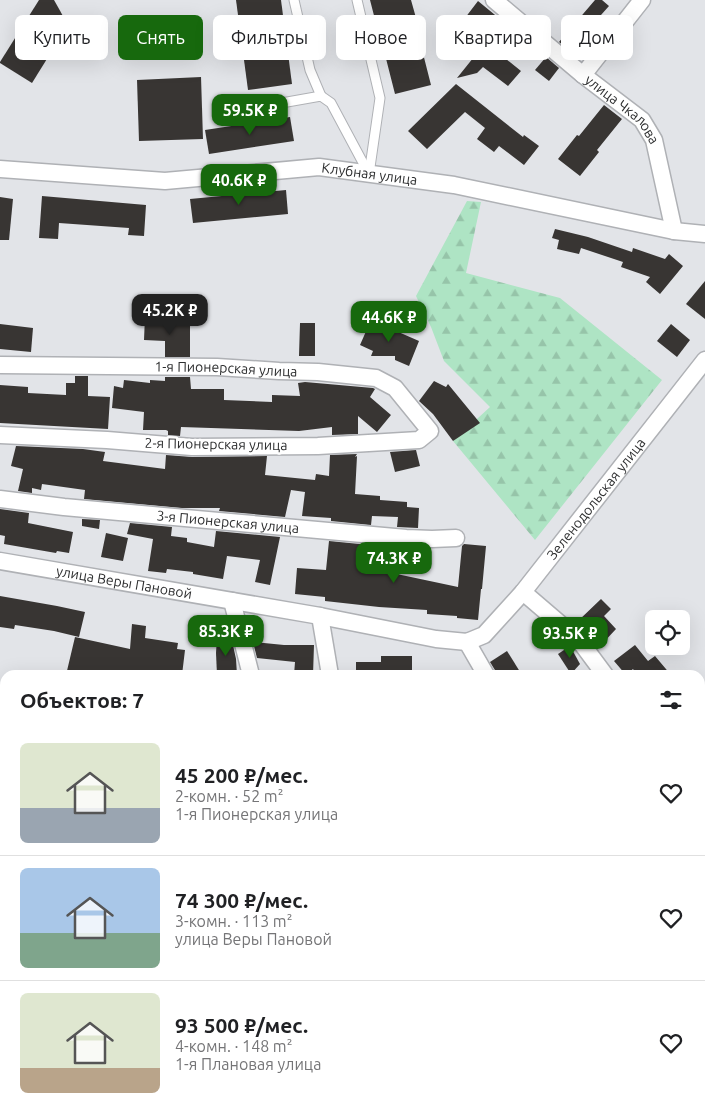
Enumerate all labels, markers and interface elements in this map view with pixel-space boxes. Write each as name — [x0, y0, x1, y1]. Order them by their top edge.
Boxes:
chip: Купить — [15, 15, 108, 60]
chip: Снять — [118, 15, 203, 60]
chip: Фильтры — [213, 15, 326, 60]
chip: Новое — [336, 15, 426, 60]
chip: Квартира — [436, 15, 551, 60]
chip: Дом — [561, 15, 633, 60]
street label: улица Чкалова — [582, 71, 662, 147]
pin: 59.5K ₽ — [204, 94, 296, 136]
text: 59.5K ₽ — [223, 101, 277, 119]
street label: Клубная улица — [321, 159, 418, 188]
pin: 40.6K ₽ — [193, 164, 285, 206]
text: 40.6K ₽ — [212, 171, 266, 189]
pin: 45.2K ₽ — [124, 294, 216, 336]
pin: 44.6K ₽ — [343, 300, 435, 343]
text: 45.2K ₽ — [143, 301, 197, 319]
text: 44.6K ₽ — [362, 308, 416, 326]
street label: 1-я Пионерская улица — [154, 358, 298, 379]
street label: 2-я Пионерская улица — [144, 435, 288, 453]
street label: Зеленодольская улица — [544, 435, 649, 563]
street label: 3-я Пионерская улица — [156, 507, 300, 536]
pin: 74.3K ₽ — [348, 542, 440, 584]
text: 74.3K ₽ — [367, 549, 421, 567]
street label: улица Веры Пановой — [55, 563, 193, 602]
map controls — [645, 610, 690, 655]
button: locate — [645, 610, 690, 655]
pin: 85.3K ₽ — [180, 614, 272, 657]
pin: 93.5K ₽ — [524, 616, 616, 659]
text: 85.3K ₽ — [199, 622, 253, 640]
text: 93.5K ₽ — [543, 624, 597, 642]
icon: filters — [657, 686, 685, 714]
text: Объектов: 7 — [20, 688, 144, 712]
icon: home — [60, 763, 120, 823]
text: 45 200 ₽/мес. — [175, 763, 308, 787]
icon: heart — [657, 779, 685, 807]
text: 2-комн. · 52 m² — [175, 787, 283, 805]
text: 1-я Пионерская улица — [175, 805, 338, 823]
icon: home — [60, 888, 120, 948]
text: 74 300 ₽/мес. — [175, 888, 308, 912]
icon: heart — [657, 904, 685, 932]
text: 3-комн. · 113 m² — [175, 912, 292, 930]
text: улица Веры Пановой — [175, 930, 332, 948]
icon: home — [60, 1013, 120, 1073]
text: 93 500 ₽/мес. — [175, 1013, 308, 1037]
icon: heart — [657, 1029, 685, 1057]
text: 4-комн. · 148 m² — [175, 1037, 292, 1055]
text: 1-я Плановая улица — [175, 1055, 321, 1073]

